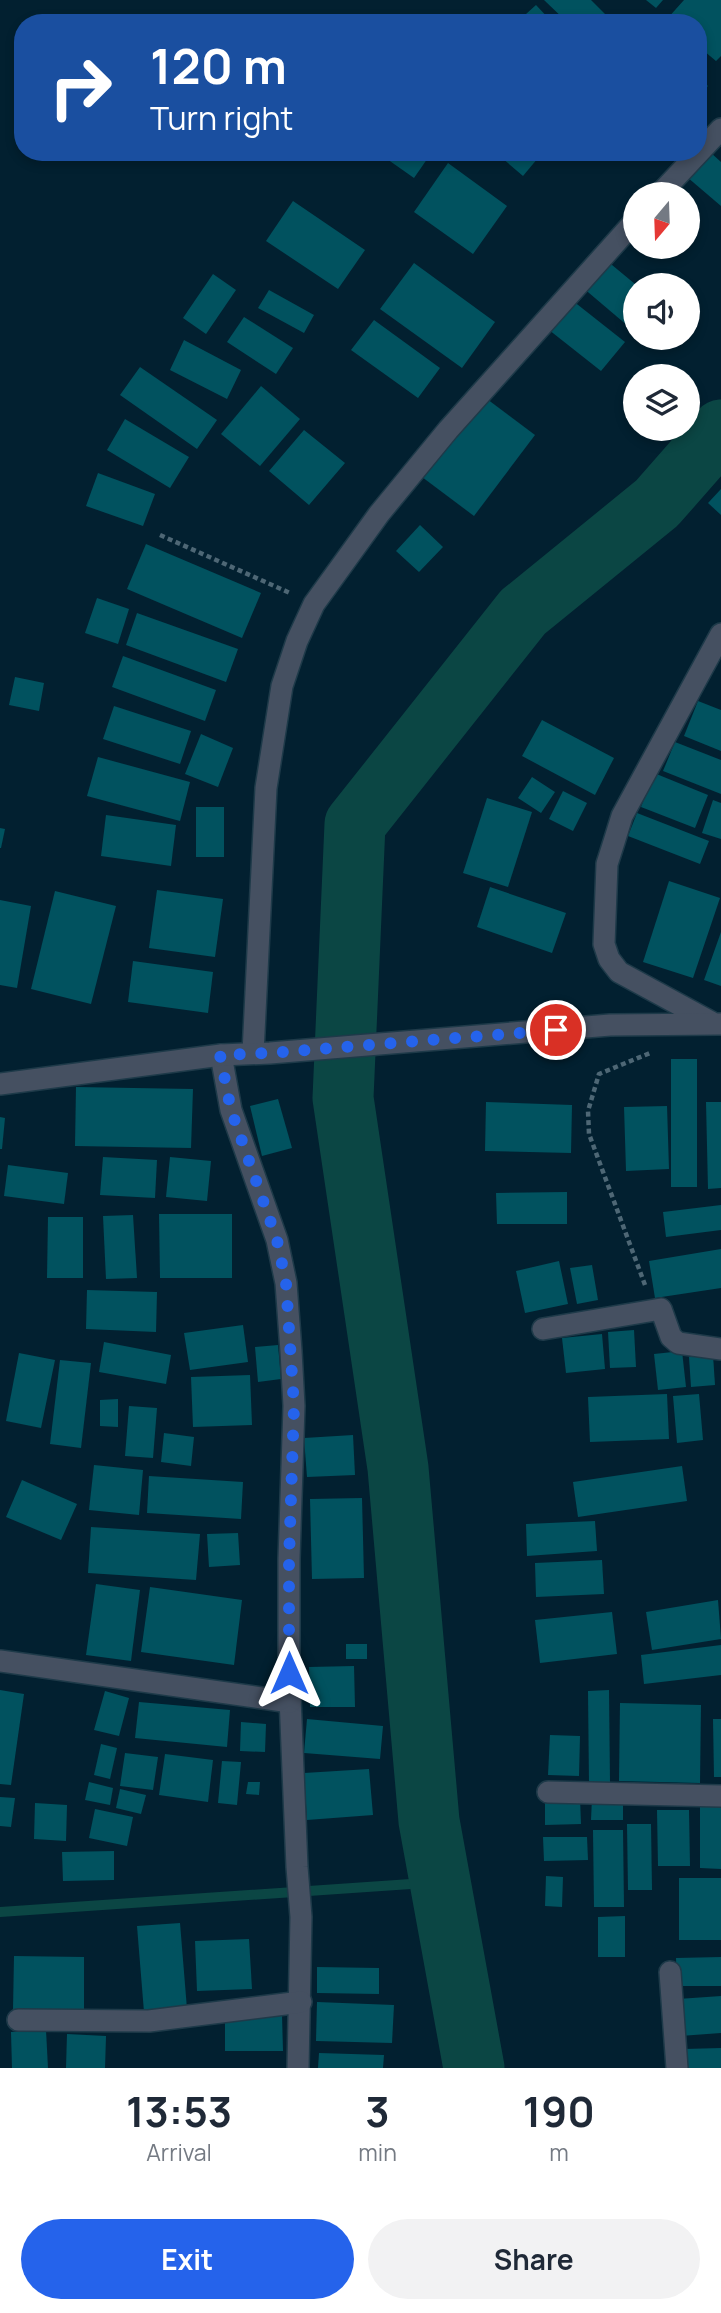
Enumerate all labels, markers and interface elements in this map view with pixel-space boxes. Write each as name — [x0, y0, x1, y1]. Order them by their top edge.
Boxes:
text: 120 m — [150, 32, 287, 99]
icon: right — [35, 42, 126, 133]
text: Turn right — [150, 96, 293, 140]
north arrow — [623, 182, 700, 259]
map controls — [623, 182, 700, 441]
button: sound — [623, 273, 700, 350]
button: layers — [623, 364, 700, 441]
pin — [526, 1000, 586, 1060]
icon: arrive — [537, 1011, 575, 1049]
position arrow — [252, 1636, 326, 1710]
text: 13:53 — [126, 2082, 232, 2140]
text: 3 — [365, 2082, 390, 2140]
text: 190 — [523, 2082, 595, 2140]
text: Arrival — [146, 2136, 212, 2168]
text: min — [358, 2136, 397, 2168]
text: m — [549, 2136, 569, 2168]
button: Exit — [21, 2219, 354, 2299]
button: Share — [368, 2219, 700, 2299]

